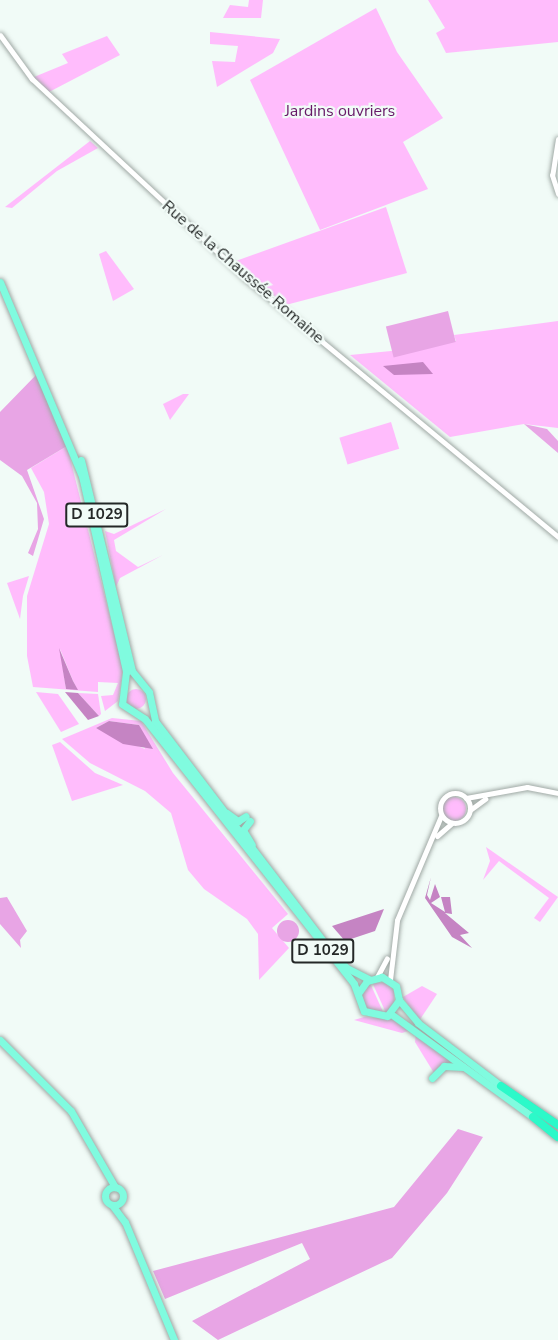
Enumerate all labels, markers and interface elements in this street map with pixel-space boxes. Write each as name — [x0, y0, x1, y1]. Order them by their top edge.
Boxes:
park label: Jardins ouvriers — [285, 101, 395, 121]
street label: Rue de la Chaussée Romaine — [158, 196, 328, 348]
road number: D 1029 — [64, 503, 130, 527]
road number: D 1029 — [290, 939, 356, 963]

